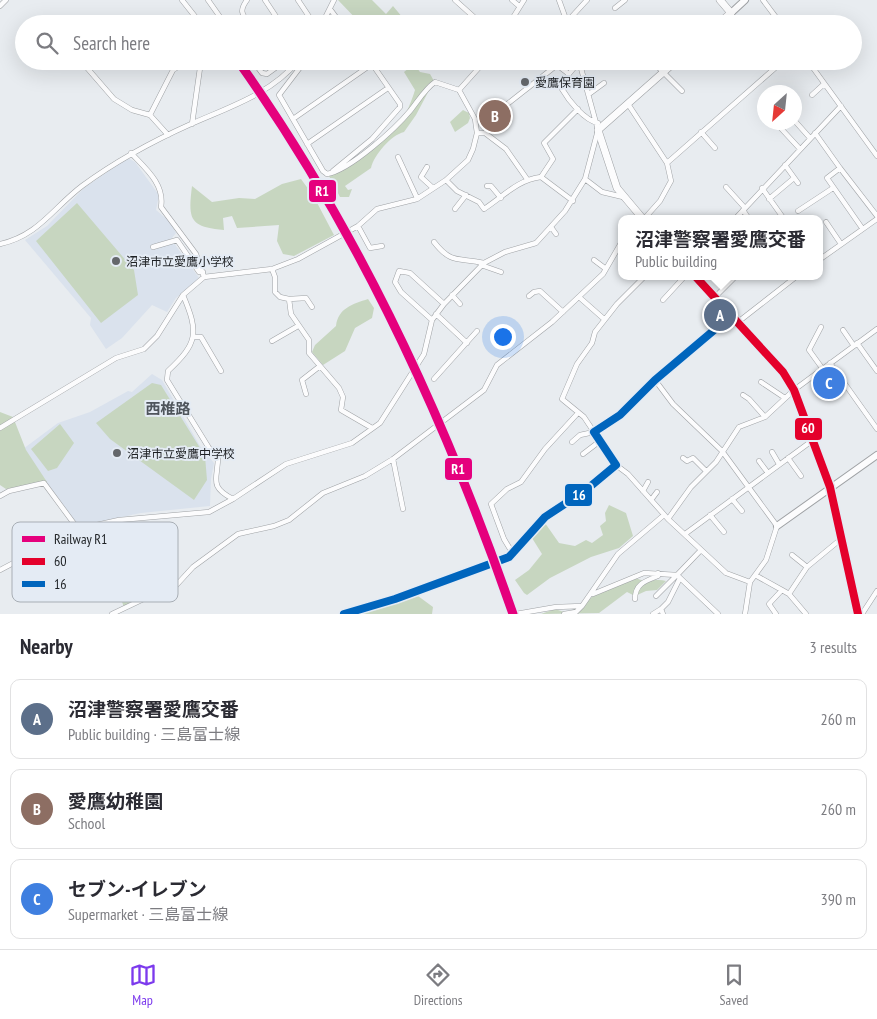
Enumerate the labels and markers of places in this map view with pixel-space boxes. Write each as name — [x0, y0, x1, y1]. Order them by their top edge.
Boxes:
place label: 愛鷹保育園 — [535, 75, 595, 90]
marker: 愛鷹保育園 — [519, 76, 531, 88]
pin: B — [479, 97, 511, 135]
place label: 沼津市立愛鷹小学校 — [126, 254, 234, 269]
marker: 沼津市立愛鷹小学校 — [110, 255, 122, 267]
pin: A — [704, 296, 736, 334]
pin: C — [813, 364, 845, 402]
place label: 沼津市立愛鷹中学校 — [127, 446, 235, 461]
marker: 沼津市立愛鷹中学校 — [111, 447, 123, 459]

